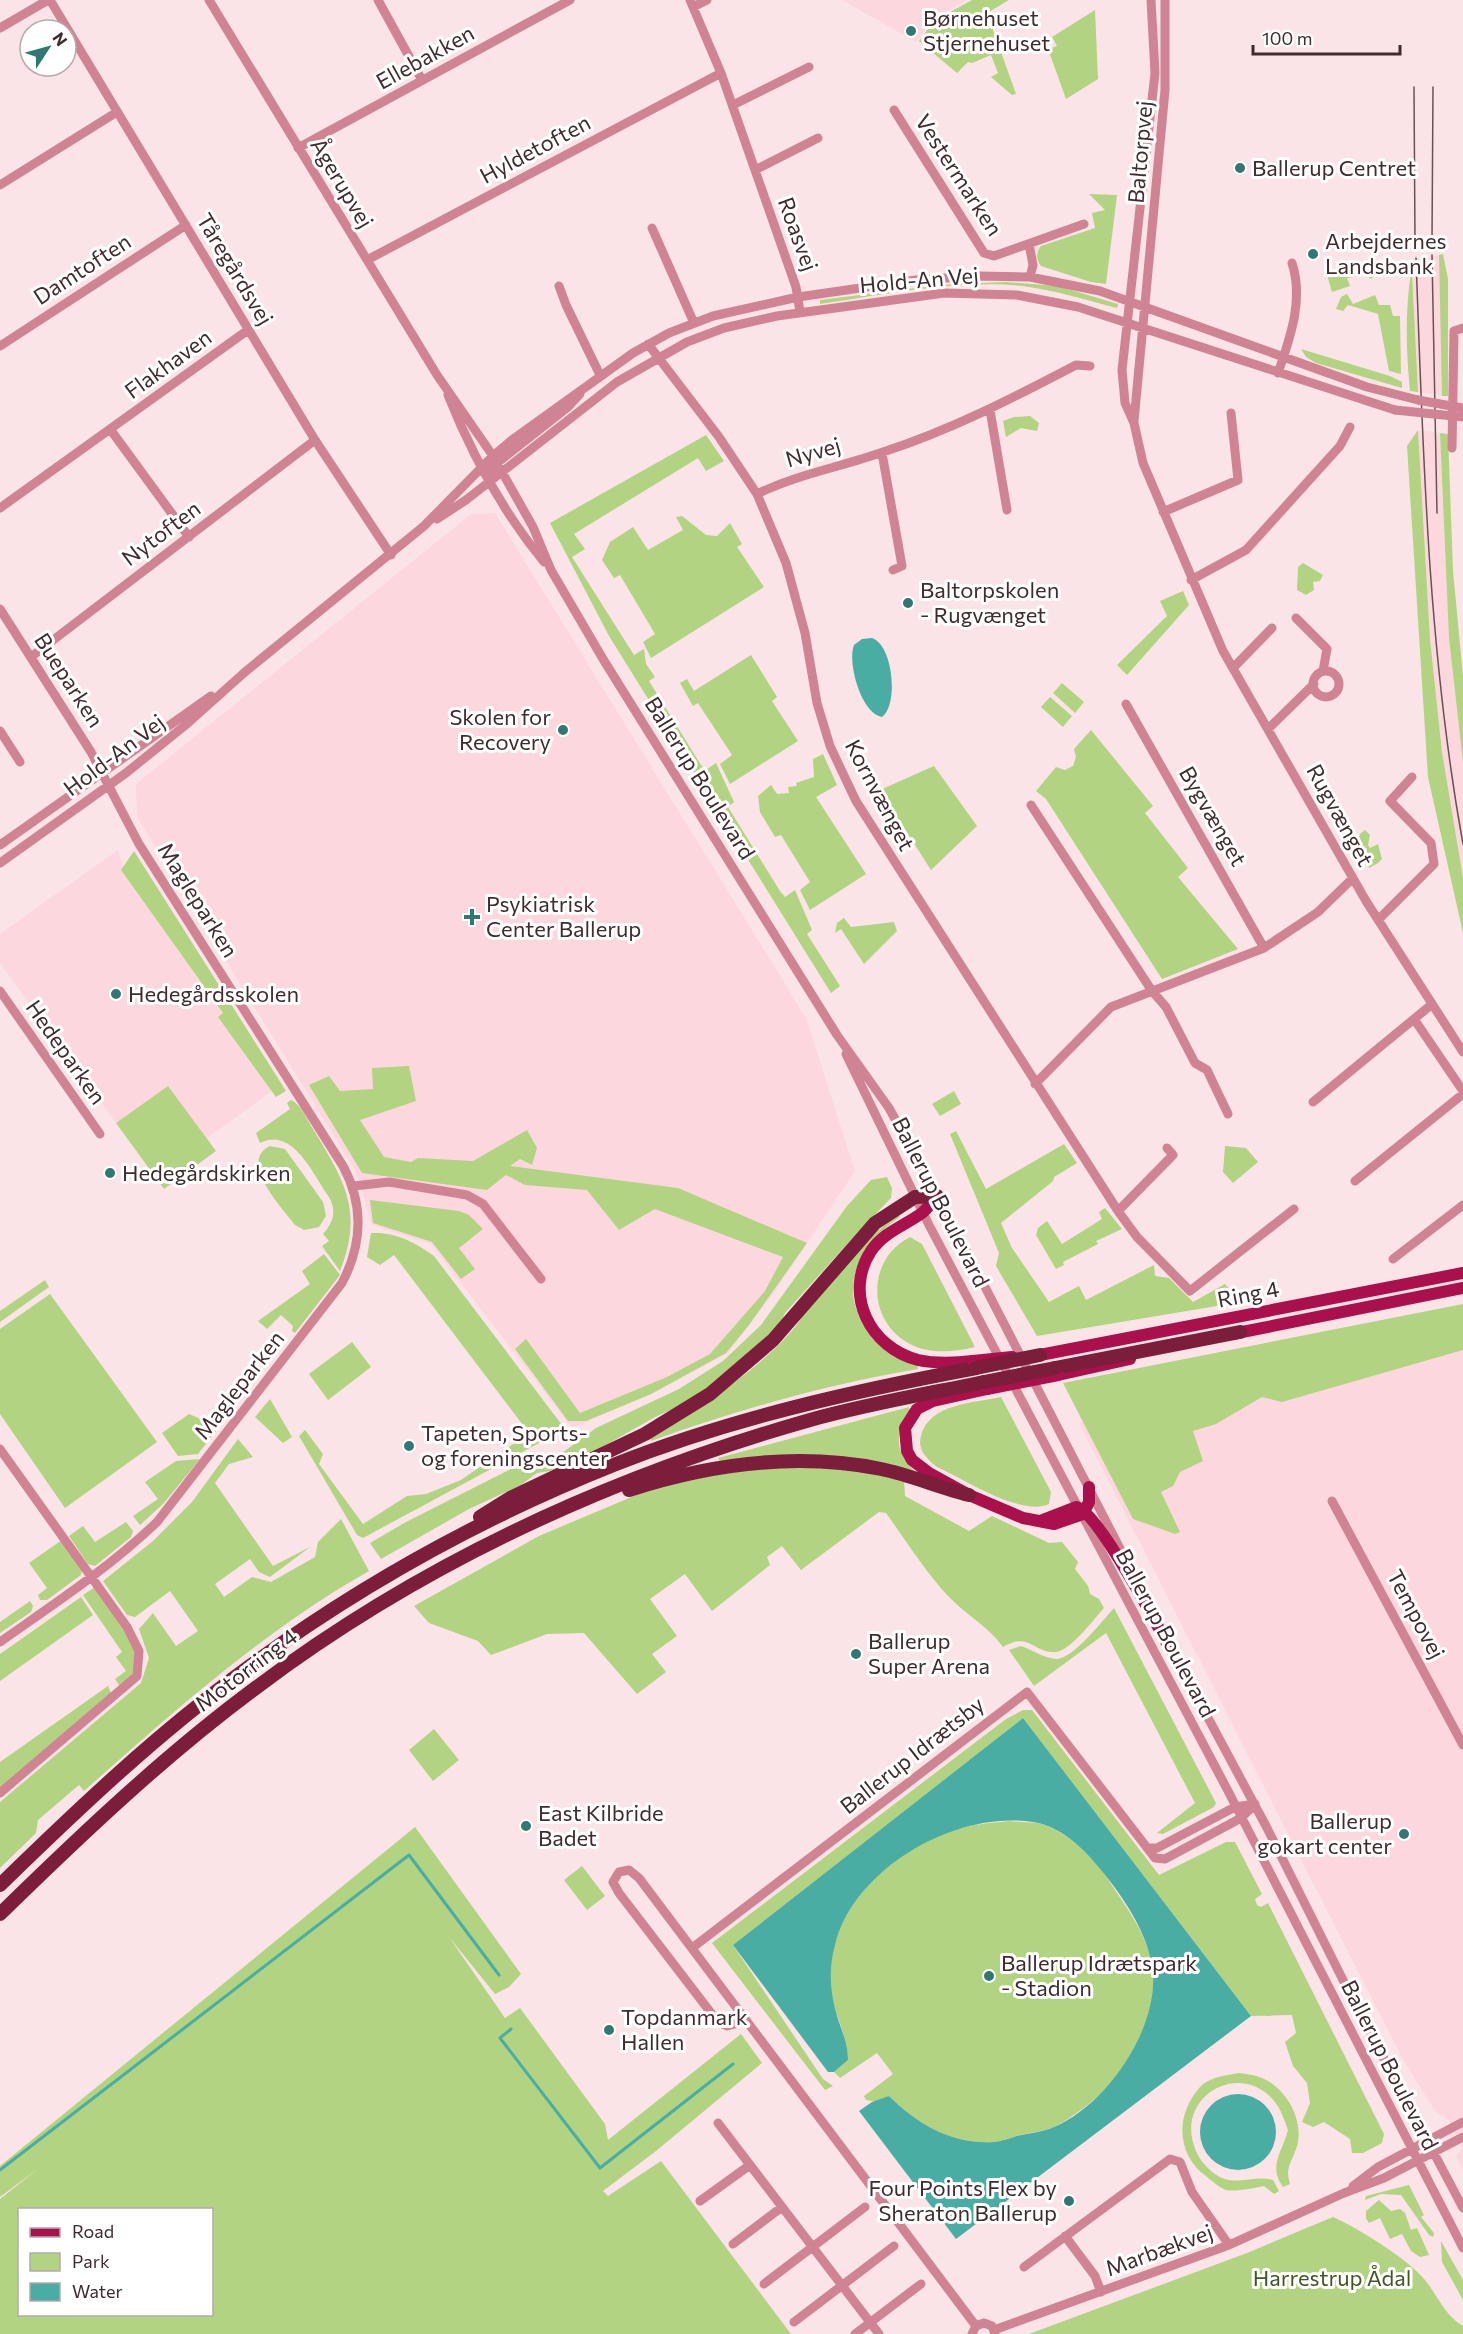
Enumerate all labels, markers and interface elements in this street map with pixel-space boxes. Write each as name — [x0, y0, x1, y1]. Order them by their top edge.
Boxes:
place label: Børnehuset Stjernehuset — [923, 4, 1050, 56]
north arrow — [18, 18, 78, 78]
scale bar — [1253, 18, 1400, 56]
street label: Ellebakken — [371, 19, 478, 95]
marker: Børnehuset Stjernehuset — [904, 24, 918, 38]
text: 100 m — [1262, 27, 1312, 49]
text: N — [49, 28, 72, 49]
street label: Baltorpvej — [1122, 100, 1157, 204]
street label: Hyldetoften — [475, 108, 595, 189]
street label: Vestermarken — [910, 109, 1009, 241]
street label: Ågerupvej — [305, 133, 380, 233]
place label: Ballerup Centret — [1252, 154, 1416, 181]
marker: Ballerup Centret — [1233, 161, 1247, 175]
street label: Roasvej — [773, 193, 824, 274]
street label: Tåregårdsvej — [191, 208, 279, 330]
street label: Damtoften — [28, 227, 135, 310]
place label: Arbejdernes Landsbank — [1325, 227, 1447, 279]
marker: Arbejdernes Landsbank — [1306, 247, 1320, 261]
street label: Hold-An Vej — [858, 261, 980, 298]
street label: Flakhaven — [119, 323, 216, 404]
street label: Nyvej — [782, 431, 844, 472]
street label: Nytoften — [116, 494, 205, 571]
place label: Baltorpskolen - Rugvænget — [920, 576, 1059, 628]
marker: Baltorpskolen - Rugvænget — [901, 596, 915, 610]
street label: Bueparken — [29, 627, 110, 732]
street label: Ballerup Boulevard — [639, 691, 761, 864]
place label: Skolen for Recovery — [449, 703, 551, 755]
street label: Hold-An Vej — [58, 708, 170, 801]
marker: Skolen for Recovery — [556, 723, 570, 737]
street label: Kornvænget — [840, 735, 921, 855]
street label: Rugvænget — [1301, 759, 1380, 871]
street label: Bygvænget — [1174, 761, 1253, 871]
street label: Magleparken — [152, 837, 244, 962]
place label: Psykiatrisk Center Ballerup — [486, 890, 641, 942]
marker: Psykiatrisk Center Ballerup — [463, 908, 481, 926]
place label: Hedegårdsskolen — [128, 980, 299, 1007]
marker: Hedegårdsskolen — [109, 987, 123, 1001]
street label: Hedeparken — [21, 994, 112, 1109]
street label: Ballerup Boulevard — [887, 1112, 996, 1291]
place label: Hedegårdskirken — [122, 1159, 291, 1186]
marker: Hedegårdskirken — [103, 1166, 117, 1180]
street label: Ring 4 — [1215, 1274, 1281, 1313]
street label: Magleparken — [188, 1325, 289, 1444]
place label: Tapeten, Sports- og foreningscenter — [421, 1419, 609, 1471]
marker: Tapeten, Sports- og foreningscenter — [402, 1439, 416, 1453]
street label: Ballerup Boulevard — [1111, 1544, 1222, 1722]
street label: Tempovej — [1382, 1565, 1451, 1663]
street label: Motorring 4 — [189, 1622, 302, 1717]
place label: Ballerup Super Arena — [868, 1627, 990, 1679]
marker: Ballerup Super Arena — [849, 1647, 863, 1661]
street label: Ballerup Idrætsby — [834, 1690, 989, 1819]
place label: East Kilbride Badet — [538, 1799, 664, 1851]
place label: Ballerup gokart center — [1257, 1807, 1392, 1859]
marker: East Kilbride Badet — [519, 1819, 533, 1833]
marker: Ballerup gokart center — [1397, 1827, 1411, 1841]
place label: Ballerup Idrætspark - Stadion — [1001, 1949, 1197, 2001]
marker: Ballerup Idrætspark - Stadion — [982, 1969, 996, 1983]
street label: Ballerup Boulevard — [1336, 1975, 1445, 2154]
place label: Topdanmark Hallen — [621, 2003, 748, 2055]
marker: Topdanmark Hallen — [602, 2023, 616, 2037]
place label: Four Points Flex by Sheraton Ballerup — [869, 2174, 1057, 2226]
marker: Four Points Flex by Sheraton Ballerup — [1062, 2194, 1076, 2208]
legend — [18, 2208, 213, 2316]
street label: Marbækvej — [1102, 2218, 1216, 2281]
text: Road — [72, 2220, 114, 2242]
text: Park — [72, 2250, 110, 2272]
park label: Harrestrup Ådal — [1253, 2264, 1411, 2291]
text: Water — [72, 2280, 123, 2302]

